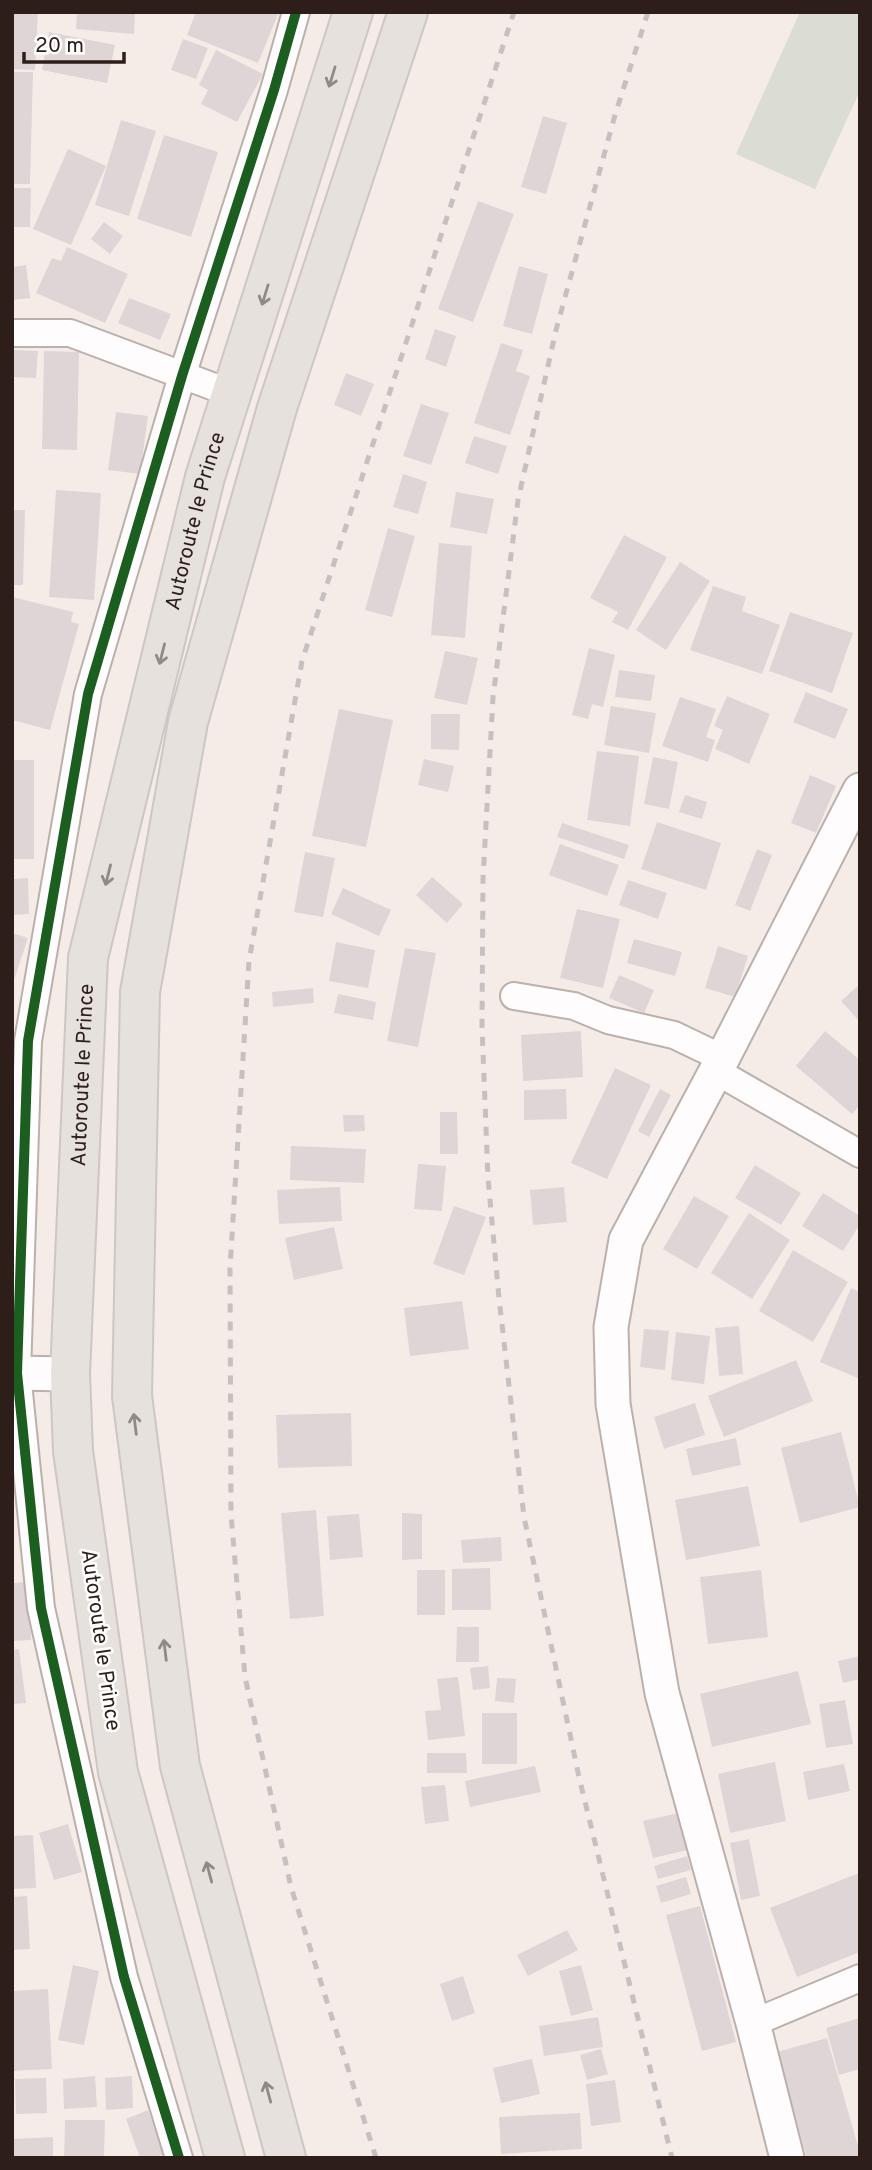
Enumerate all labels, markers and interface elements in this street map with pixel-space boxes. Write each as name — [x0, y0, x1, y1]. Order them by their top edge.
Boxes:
scale bar — [24, 21, 124, 65]
text: 20 m — [35, 33, 84, 60]
one-way arrow — [325, 66, 338, 88]
one-way arrow — [257, 283, 270, 305]
street label: Autoroute le Prince — [160, 429, 232, 613]
one-way arrow — [155, 643, 168, 665]
one-way arrow — [101, 864, 114, 886]
street label: Autoroute le Prince — [65, 983, 100, 1167]
one-way arrow — [129, 1413, 142, 1436]
street label: Autoroute le Prince — [74, 1548, 126, 1732]
one-way arrow — [158, 1639, 171, 1661]
one-way arrow — [201, 1861, 214, 1883]
one-way arrow — [261, 2081, 274, 2104]

